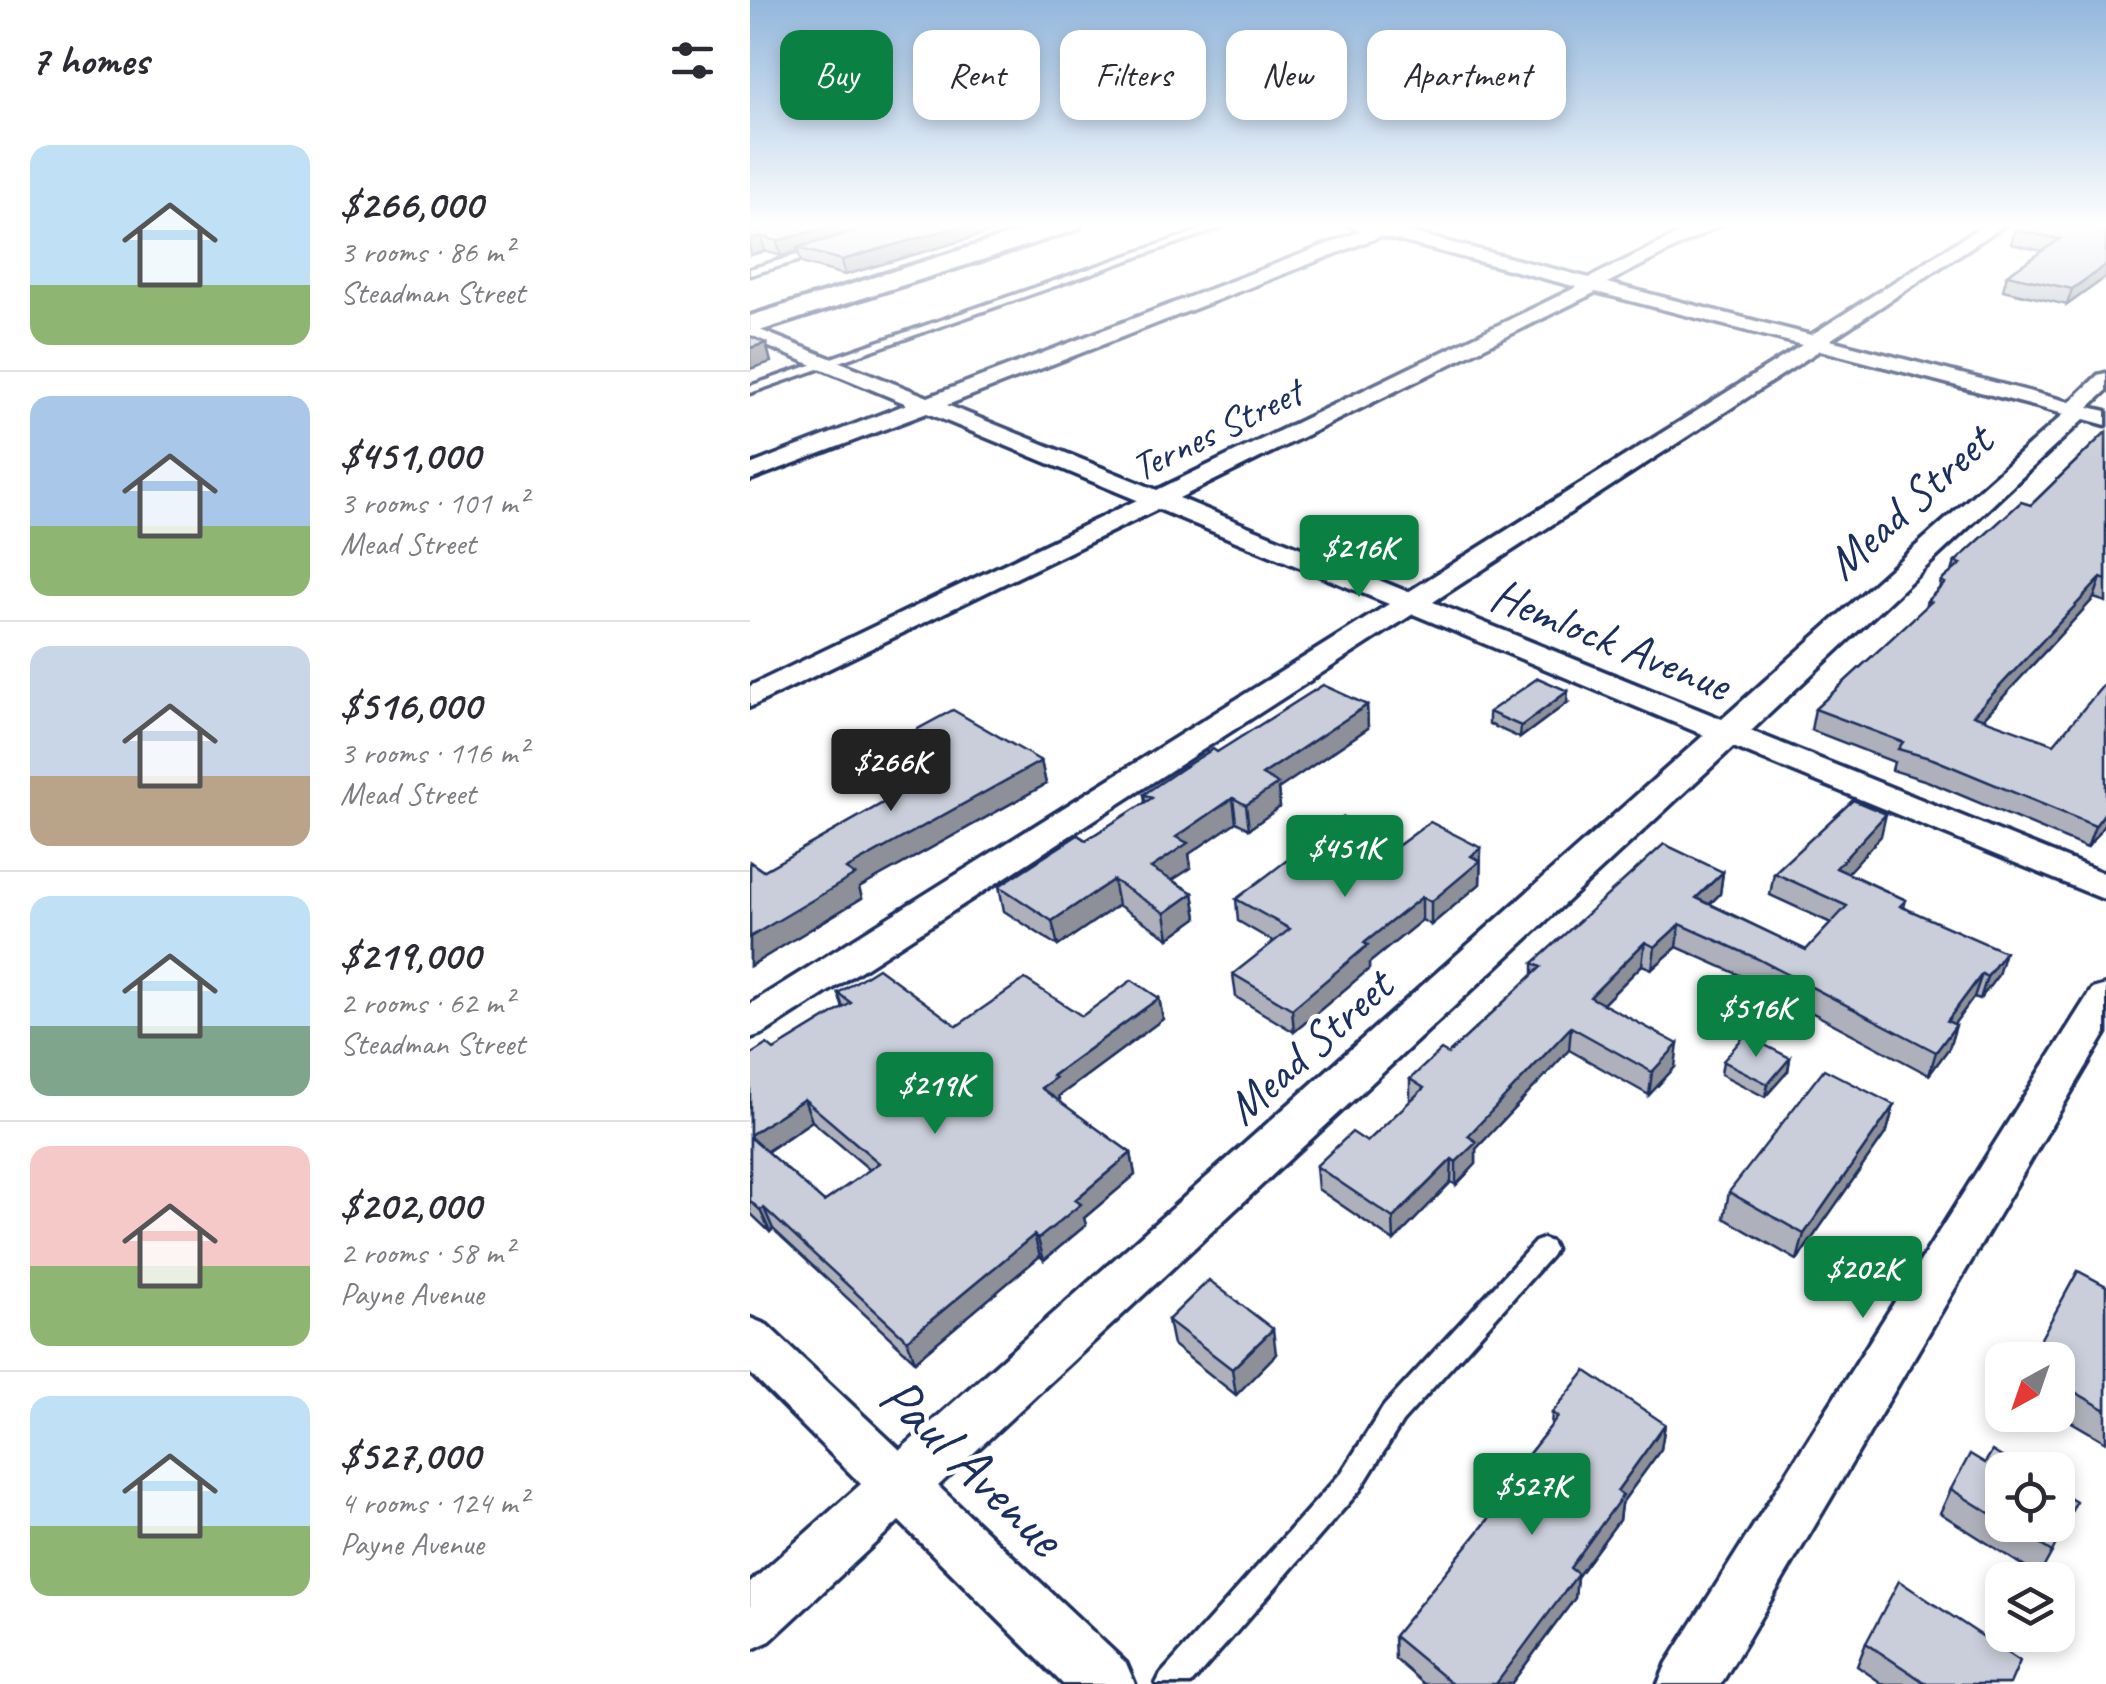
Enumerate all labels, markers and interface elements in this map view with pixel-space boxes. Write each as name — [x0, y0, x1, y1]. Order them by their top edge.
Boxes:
chip: Buy — [780, 30, 893, 120]
chip: Rent — [913, 30, 1040, 120]
chip: Filters — [1060, 30, 1206, 120]
chip: New — [1226, 30, 1347, 120]
chip: Apartment — [1367, 30, 1566, 120]
icon: filters — [665, 33, 720, 88]
text: 7 homes — [30, 34, 148, 87]
text: $266,000 — [340, 178, 482, 231]
icon: home — [110, 185, 230, 305]
text: 3 rooms · 86 m² — [340, 231, 513, 272]
text: Steadman Street — [340, 272, 525, 313]
street label: Ternes Street — [1123, 365, 1315, 493]
street label: Mead Street — [1813, 409, 2007, 592]
text: $451,000 — [340, 429, 480, 482]
icon: home — [110, 436, 230, 556]
text: 3 rooms · 101 m² — [340, 482, 527, 523]
pin: $216K — [1289, 515, 1429, 600]
text: Mead Street — [340, 523, 476, 564]
text: $216K — [1322, 527, 1396, 568]
street label: Hemlock Avenue — [1482, 564, 1742, 715]
text: $516,000 — [340, 679, 481, 732]
icon: home — [110, 686, 230, 806]
pin: $266K — [821, 729, 961, 814]
text: 3 rooms · 116 m² — [340, 732, 527, 773]
text: $266K — [853, 741, 929, 782]
text: Mead Street — [340, 773, 476, 814]
pin: $451K — [1275, 815, 1415, 900]
text: $451K — [1308, 827, 1382, 868]
text: $219,000 — [340, 929, 480, 982]
icon: home — [110, 936, 230, 1056]
street label: Mead Street — [1213, 954, 1407, 1137]
pin: $516K — [1686, 975, 1826, 1060]
text: 2 rooms · 62 m² — [340, 982, 513, 1023]
text: $516K — [1719, 987, 1793, 1028]
text: Steadman Street — [340, 1023, 525, 1064]
pin: $219K — [865, 1052, 1005, 1137]
text: $219K — [898, 1064, 972, 1105]
text: $202,000 — [340, 1179, 481, 1232]
icon: home — [110, 1186, 230, 1306]
text: 2 rooms · 58 m² — [340, 1232, 513, 1273]
pin: $202K — [1793, 1236, 1933, 1321]
text: $202K — [1826, 1248, 1900, 1289]
text: Payne Avenue — [340, 1273, 484, 1314]
north arrow — [1985, 1342, 2075, 1432]
map controls — [1985, 1342, 2075, 1652]
street label: Paul Avenue — [865, 1360, 1083, 1573]
text: $527,000 — [340, 1429, 480, 1482]
icon: home — [110, 1436, 230, 1556]
button: locate — [1985, 1452, 2075, 1542]
pin: $527K — [1462, 1453, 1602, 1538]
text: $527K — [1495, 1465, 1569, 1506]
text: 4 rooms · 124 m² — [340, 1482, 527, 1523]
text: Payne Avenue — [340, 1523, 484, 1564]
button: layers — [1985, 1562, 2075, 1652]

